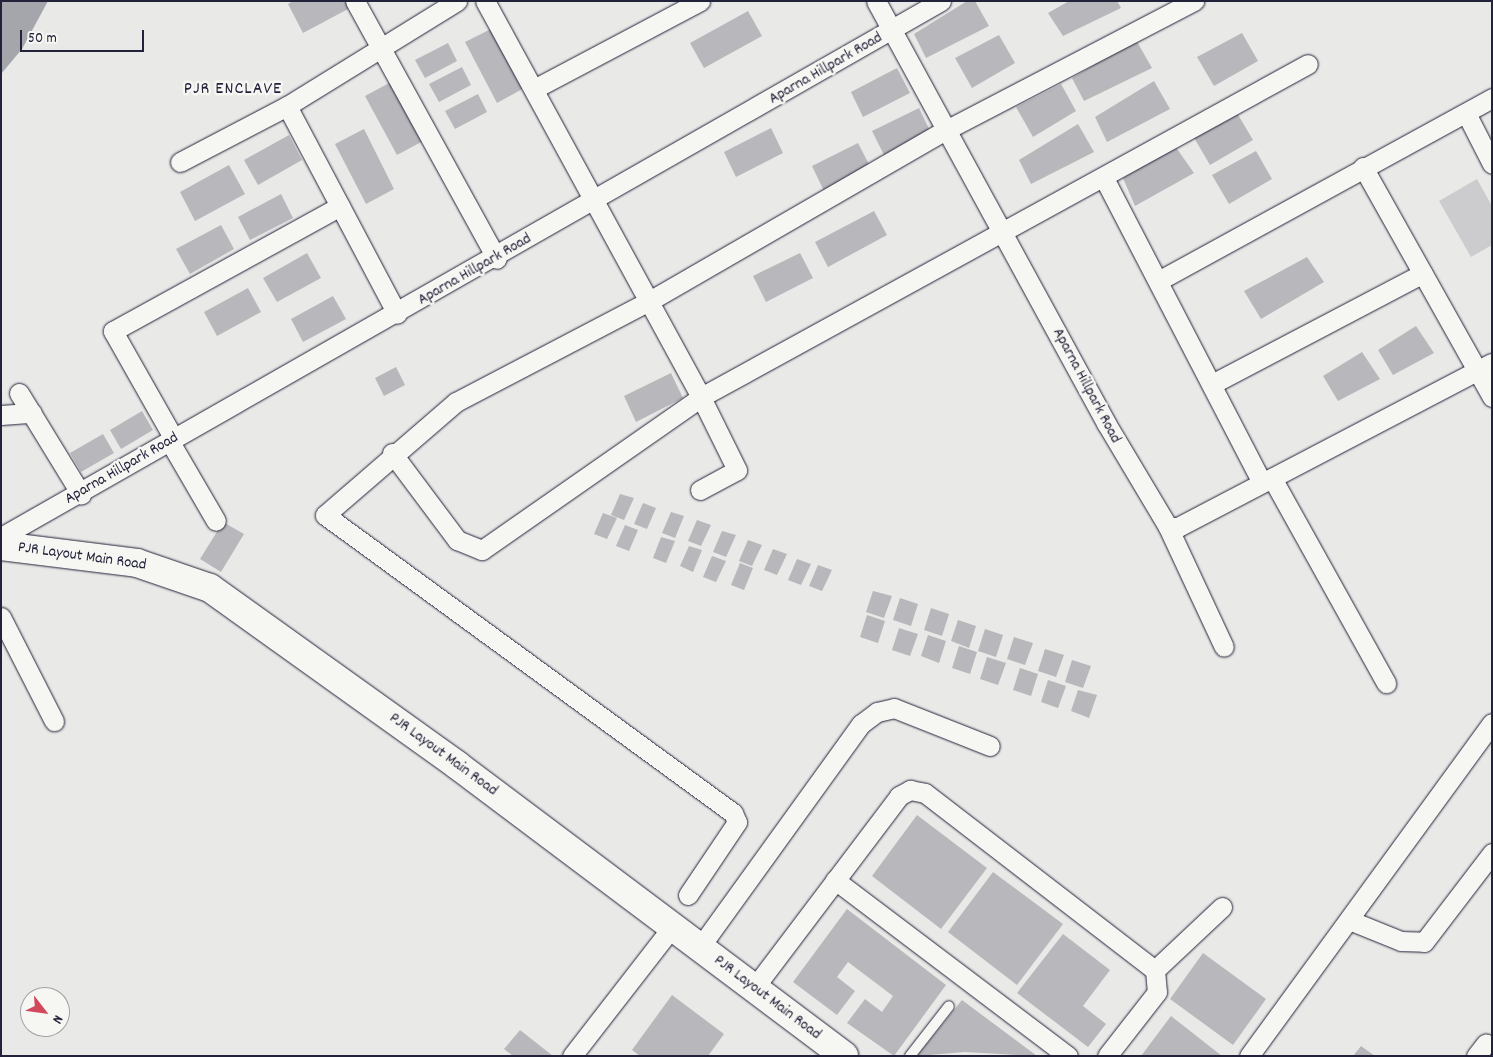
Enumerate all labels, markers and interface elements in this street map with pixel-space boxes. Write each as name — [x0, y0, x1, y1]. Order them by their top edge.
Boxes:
scale bar — [22, 20, 146, 52]
text: 50 m — [28, 28, 57, 50]
street label: Aparna Hillpark Road — [766, 29, 886, 109]
district label: PJR ENCLAVE — [182, 79, 284, 101]
street label: Aparna Hillpark Road — [415, 230, 535, 310]
street label: Aparna Hillpark Road — [1048, 325, 1124, 447]
street label: Aparna Hillpark Road — [62, 429, 182, 509]
street label: PJR Layout Main Road — [17, 538, 147, 576]
street label: PJR Layout Main Road — [385, 709, 501, 801]
street label: PJR Layout Main Road — [710, 951, 824, 1045]
north arrow — [20, 987, 70, 1037]
text: N — [47, 1011, 68, 1027]

